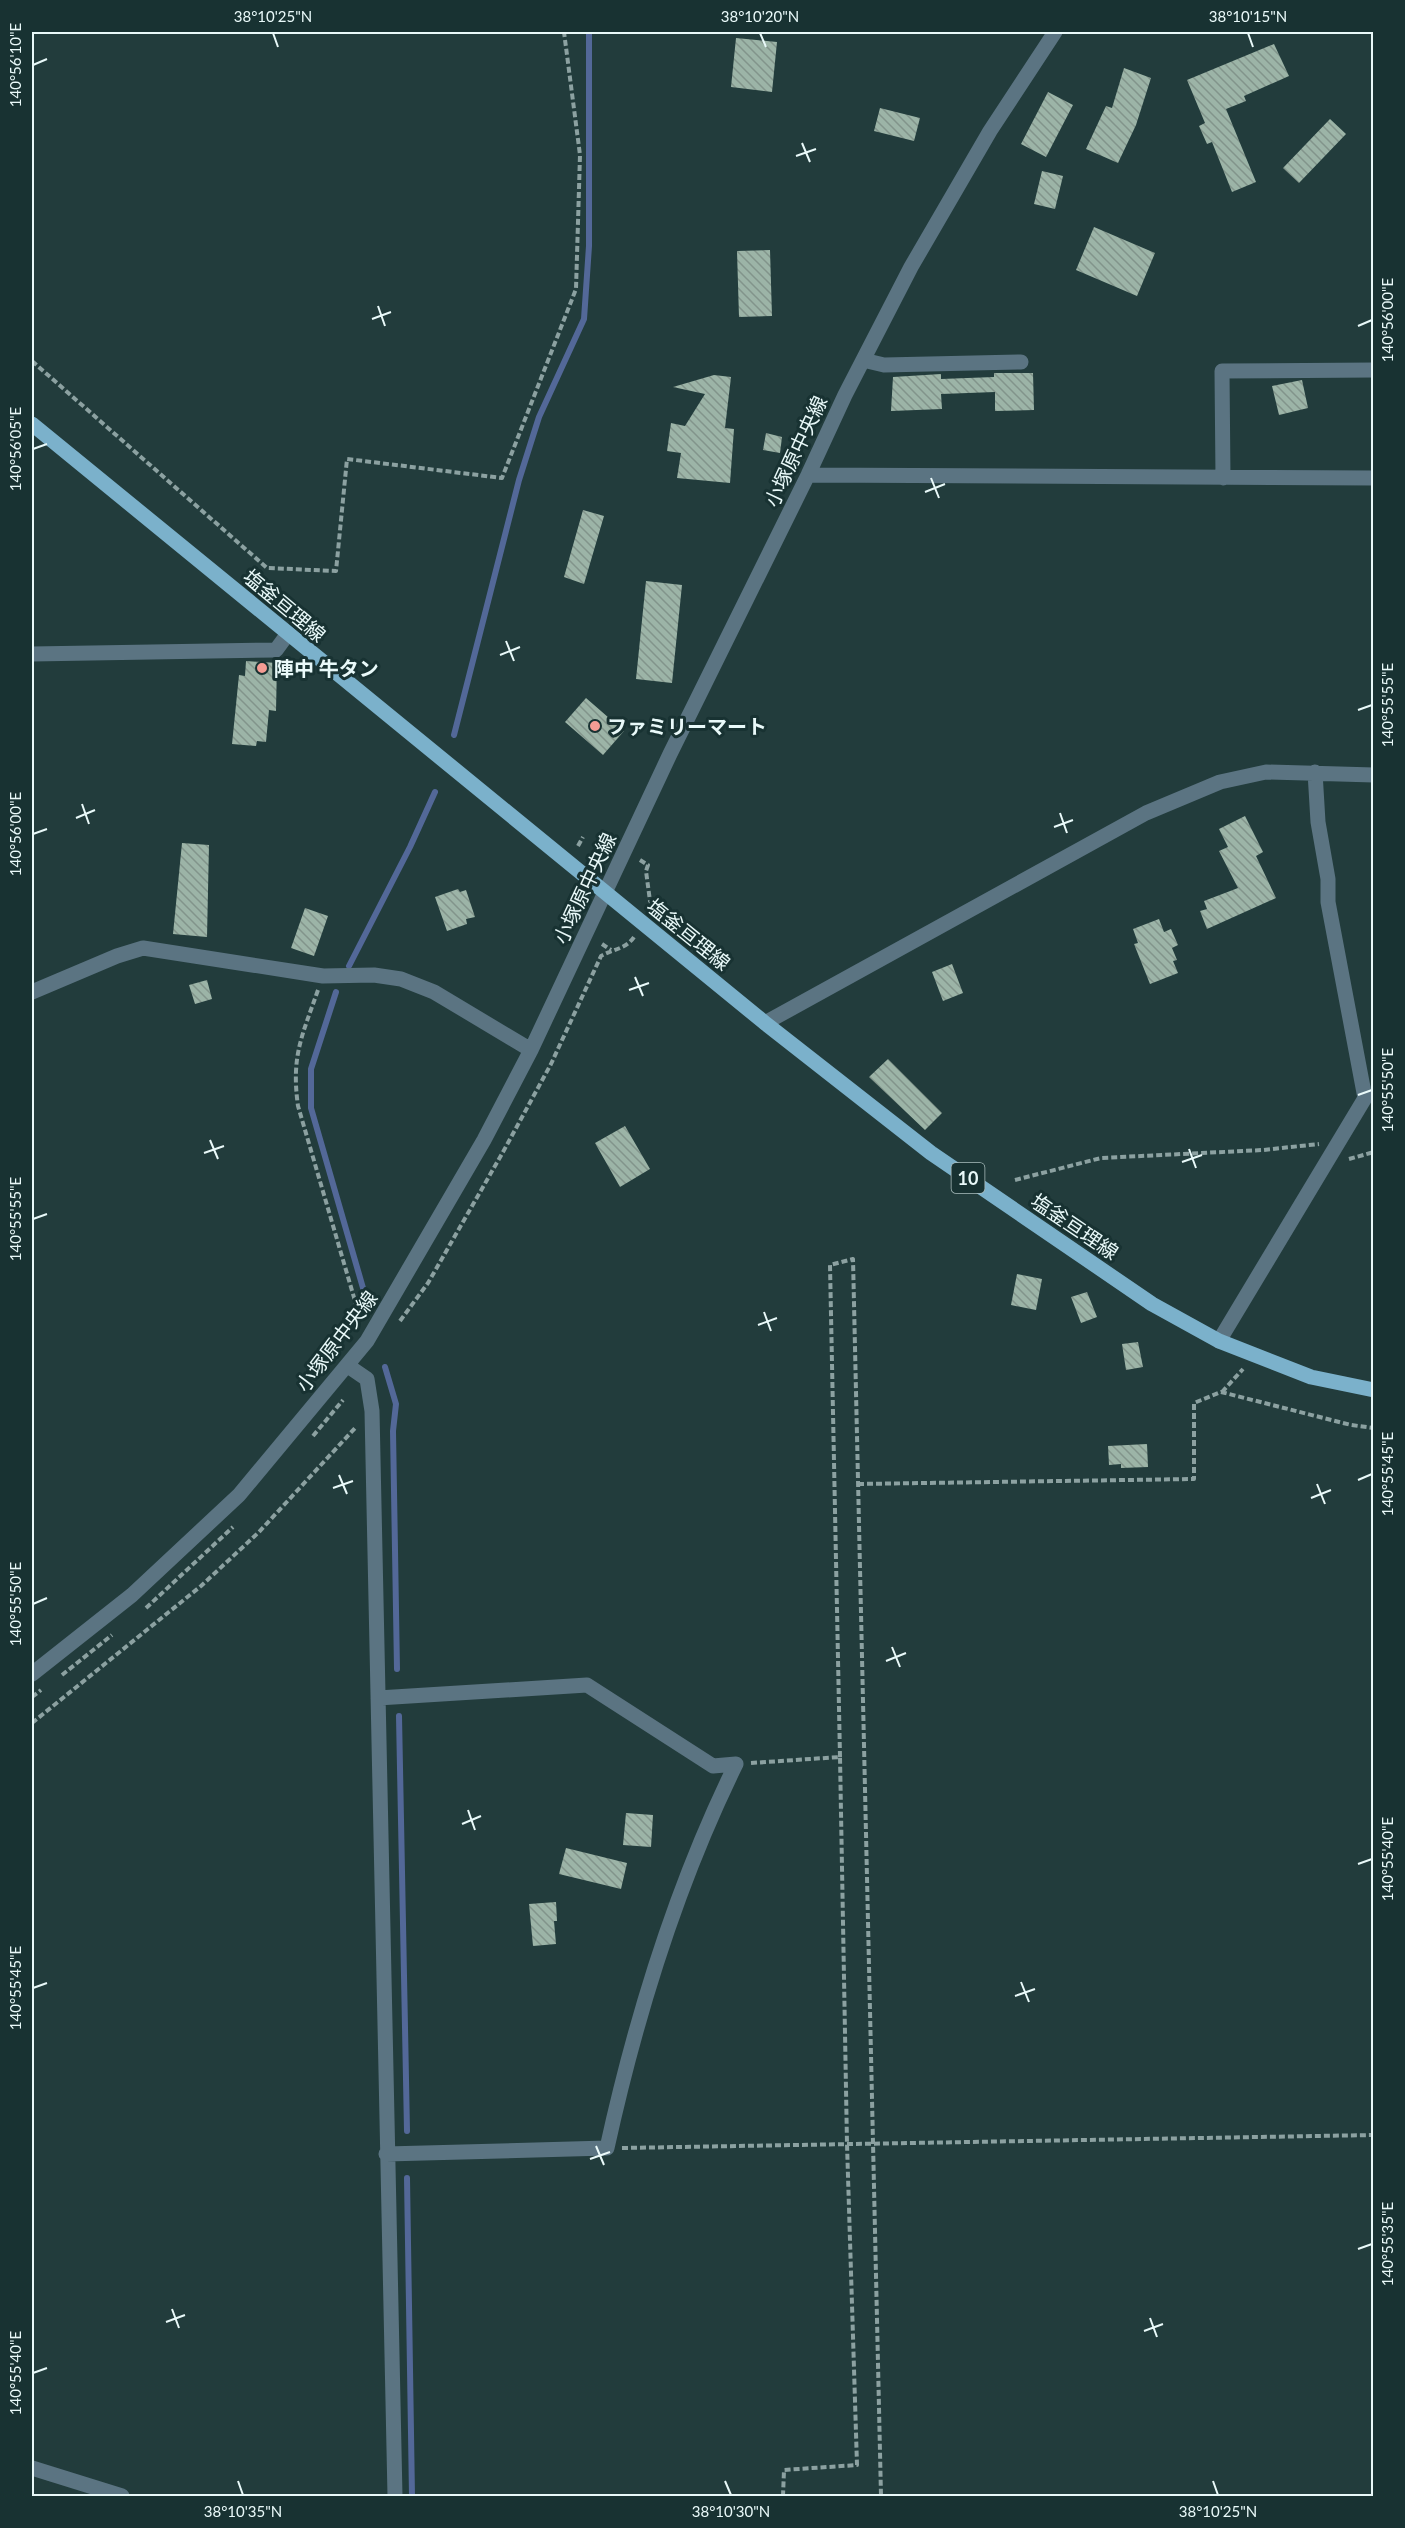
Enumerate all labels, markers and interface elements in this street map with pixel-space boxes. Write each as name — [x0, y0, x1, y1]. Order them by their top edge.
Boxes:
text: 38°10'25"N — [234, 7, 312, 25]
text: 38°10'20"N — [721, 7, 799, 25]
text: 38°10'15"N — [1209, 7, 1287, 25]
text: 140°56'10"E — [6, 23, 24, 107]
text: 140°56'00"E — [1378, 278, 1396, 362]
street label: 小塚原中央線 — [759, 392, 831, 510]
text: 140°56'05"E — [6, 407, 24, 491]
street label: 塩釜亘理線 — [239, 564, 331, 646]
place label: 陣中 牛タン — [274, 656, 379, 680]
marker: 陣中 牛タン — [255, 661, 269, 675]
text: 140°55'55"E — [1378, 663, 1396, 747]
place label: ファミリーマート — [607, 714, 767, 738]
marker: ファミリーマート — [588, 719, 602, 733]
text: 140°56'00"E — [6, 792, 24, 876]
street label: 小塚原中央線 — [548, 829, 620, 947]
street label: 塩釜亘理線 — [643, 893, 735, 975]
text: 140°55'50"E — [1378, 1048, 1396, 1132]
road number: 10 — [952, 1163, 984, 1193]
text: 140°55'55"E — [6, 1177, 24, 1261]
street label: 塩釜亘理線 — [1027, 1188, 1123, 1264]
street label: 小塚原中央線 — [290, 1286, 382, 1396]
text: 140°55'45"E — [1378, 1432, 1396, 1516]
text: 140°55'50"E — [6, 1562, 24, 1646]
text: 140°55'40"E — [1378, 1817, 1396, 1901]
text: 140°55'45"E — [6, 1946, 24, 2030]
text: 140°55'35"E — [1378, 2202, 1396, 2286]
text: 140°55'40"E — [6, 2331, 24, 2415]
text: 38°10'35"N — [204, 2502, 282, 2520]
text: 38°10'30"N — [692, 2502, 770, 2520]
text: 38°10'25"N — [1179, 2502, 1257, 2520]

